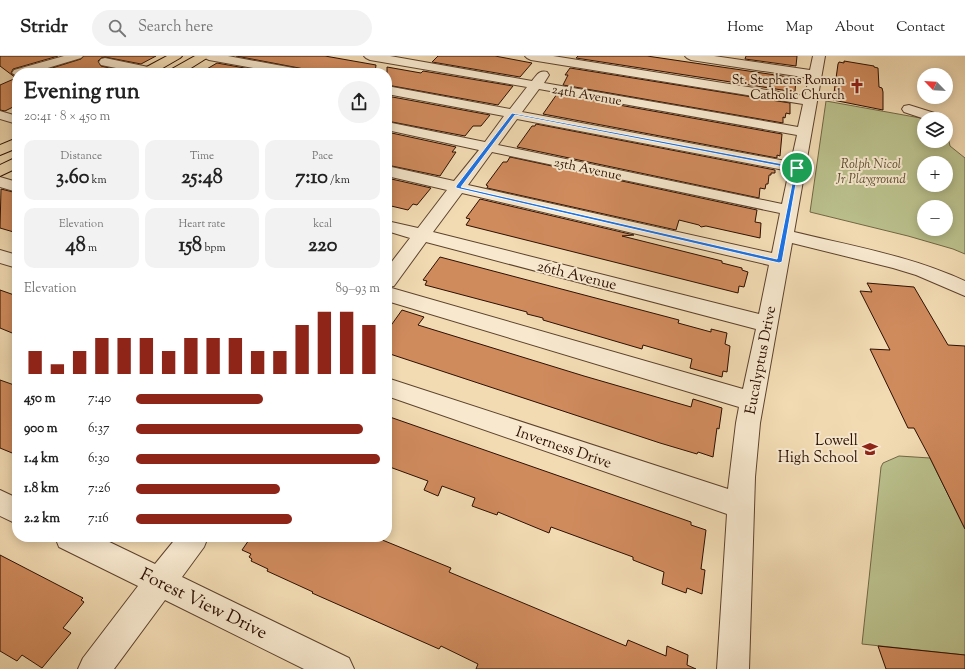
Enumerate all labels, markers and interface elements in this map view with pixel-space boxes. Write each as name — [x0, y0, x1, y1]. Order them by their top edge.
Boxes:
search box — [92, 10, 372, 46]
text: Stridr — [20, 14, 68, 41]
icon: search — [106, 17, 128, 39]
text: Search here — [138, 17, 213, 38]
text: Home — [727, 18, 764, 38]
text: Map — [786, 18, 813, 38]
text: About — [835, 18, 874, 38]
text: Contact — [896, 18, 945, 38]
north arrow — [917, 68, 953, 104]
map controls — [917, 68, 953, 236]
place label: St. Stephens Roman Catholic Church — [732, 72, 845, 105]
text: Evening run — [24, 77, 140, 109]
church icon: St. Stephens Roman Catholic Church — [848, 77, 866, 95]
button: share — [338, 81, 380, 123]
street label: 24th Avenue — [550, 81, 623, 111]
text: 20:41 · 8 × 450 m — [24, 108, 110, 126]
button: layers — [917, 112, 953, 148]
text: Distance — [61, 148, 102, 164]
text: Time — [190, 148, 214, 164]
text: Pace — [312, 148, 333, 164]
pin — [780, 151, 814, 185]
street label: 25th Avenue — [552, 154, 623, 186]
park label: Rolph Nicol Jr Playground — [835, 156, 906, 189]
button: + — [917, 156, 953, 192]
icon: arrive — [786, 157, 808, 179]
text: 3.60 — [56, 164, 89, 193]
text: 25:48 — [181, 164, 223, 193]
text: 7:10 — [295, 164, 328, 193]
text: km — [89, 172, 107, 188]
text: /km — [328, 172, 350, 188]
button: − — [917, 200, 953, 236]
text: Elevation — [59, 216, 104, 232]
text: Heart rate — [179, 216, 225, 232]
text: kcal — [313, 216, 332, 232]
text: 48 — [66, 232, 86, 261]
text: 158 — [178, 232, 202, 261]
text: 220 — [308, 232, 337, 261]
text: m — [86, 240, 97, 256]
text: bpm — [202, 240, 226, 256]
street label: 26th Avenue — [534, 256, 619, 297]
text: Elevation — [24, 280, 77, 298]
text: 89–93 m — [336, 280, 380, 298]
street label: Eucalyptus Drive — [741, 304, 782, 416]
text: 450 m — [24, 390, 55, 408]
text: 7:40 — [88, 390, 111, 408]
text: 900 m — [24, 420, 58, 438]
text: 6:37 — [88, 420, 109, 438]
street label: Inverness Drive — [513, 422, 614, 475]
place label: Lowell High School — [778, 431, 858, 469]
school or university icon: Lowell High School — [861, 440, 879, 458]
text: 1.4 km — [24, 450, 59, 468]
text: 6:30 — [88, 450, 110, 468]
text: 1.8 km — [24, 480, 59, 498]
text: 7:26 — [88, 480, 110, 498]
text: 2.2 km — [24, 510, 60, 528]
text: 7:16 — [88, 510, 109, 528]
street label: Forest View Drive — [135, 563, 271, 647]

